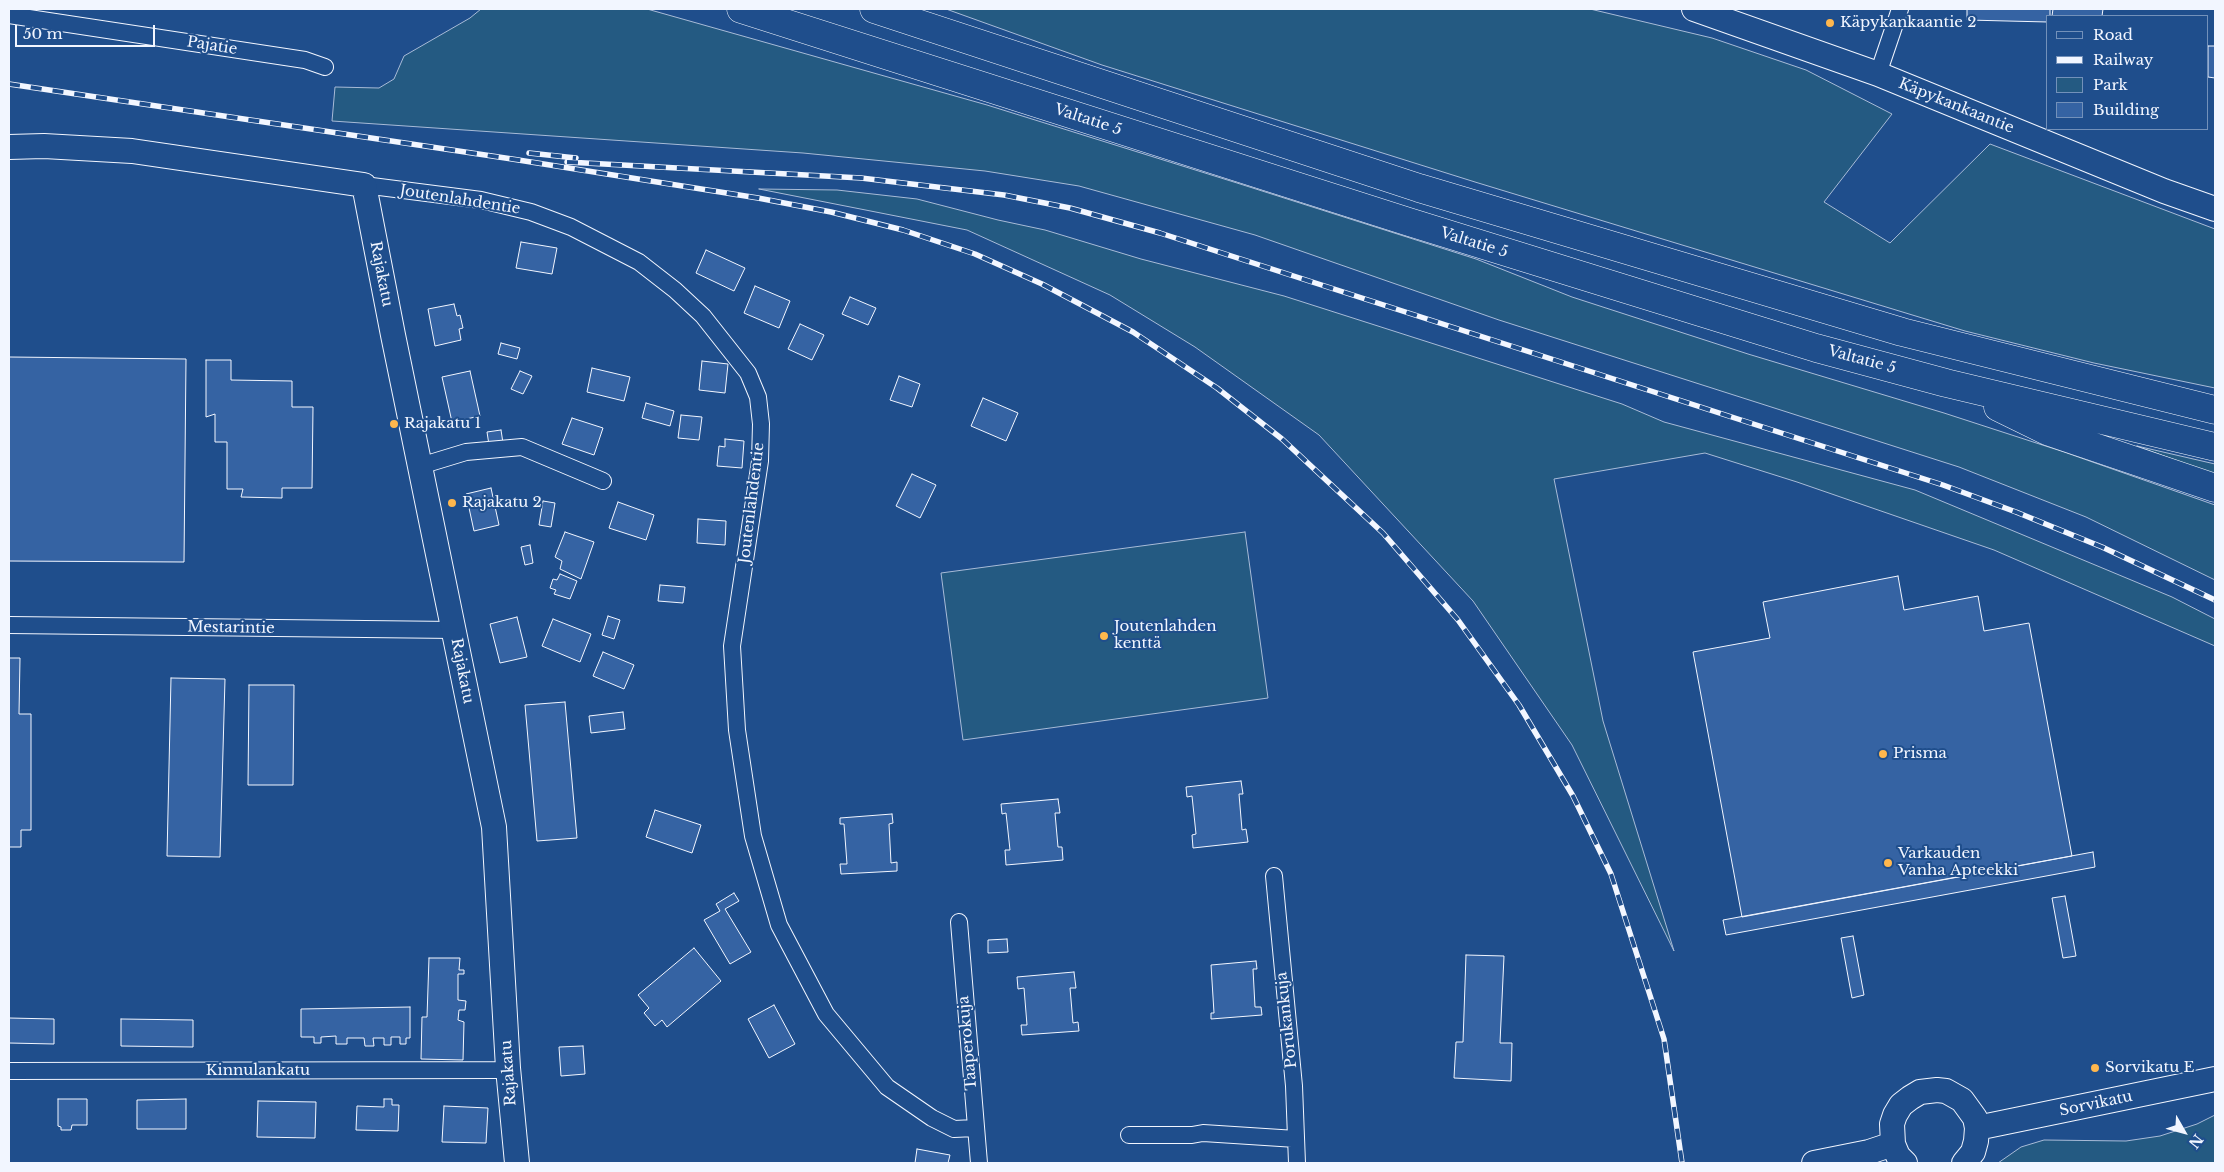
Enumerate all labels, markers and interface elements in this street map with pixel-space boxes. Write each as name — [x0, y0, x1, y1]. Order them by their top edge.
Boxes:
place label: Käpykankaantie 2 — [1840, 14, 1976, 32]
scale bar — [18, 15, 158, 47]
legend — [2046, 15, 2209, 130]
marker: Käpykankaantie 2 — [1824, 17, 1836, 29]
text: 50 m — [23, 24, 63, 43]
text: Road — [2093, 25, 2133, 44]
street label: Pajatie — [186, 33, 238, 59]
text: Railway — [2093, 50, 2153, 69]
street label: Käpykankaantie — [1896, 75, 2016, 137]
text: Park — [2093, 75, 2128, 94]
text: Building — [2093, 100, 2159, 119]
street label: Valtatie 5 — [1052, 101, 1124, 139]
street label: Joutenlahdentie — [398, 182, 522, 218]
street label: Valtatie 5 — [1438, 224, 1510, 262]
street label: Rajakatu — [366, 240, 396, 308]
street label: Valtatie 5 — [1826, 342, 1898, 378]
place label: Rajakatu 1 — [404, 415, 481, 433]
marker: Rajakatu 1 — [388, 418, 400, 430]
street label: Joutenlahdentie — [736, 441, 768, 565]
place label: Rajakatu 2 — [462, 494, 542, 512]
marker: Rajakatu 2 — [446, 497, 458, 509]
street label: Mestarintie — [187, 618, 275, 638]
place label: Joutenlahden kenttä — [1114, 618, 1217, 653]
marker: Joutenlahden kenttä — [1098, 630, 1110, 642]
street label: Rajakatu — [447, 637, 477, 705]
place label: Prisma — [1893, 745, 1947, 763]
marker: Prisma — [1877, 748, 1889, 760]
place label: Varkauden Vanha Apteekki — [1898, 845, 2018, 880]
marker: Varkauden Vanha Apteekki — [1882, 857, 1894, 869]
street label: Porukankuja — [1273, 971, 1301, 1069]
street label: Taaperokuja — [955, 995, 981, 1091]
street label: Rajakatu — [498, 1039, 520, 1107]
place label: Sorvikatu E — [2105, 1059, 2194, 1077]
street label: Kinnulankatu — [206, 1062, 310, 1080]
marker: Sorvikatu E — [2089, 1062, 2101, 1074]
street label: Sorvikatu — [2058, 1087, 2134, 1121]
north arrow — [2159, 1107, 2209, 1157]
text: N — [2185, 1130, 2207, 1152]

